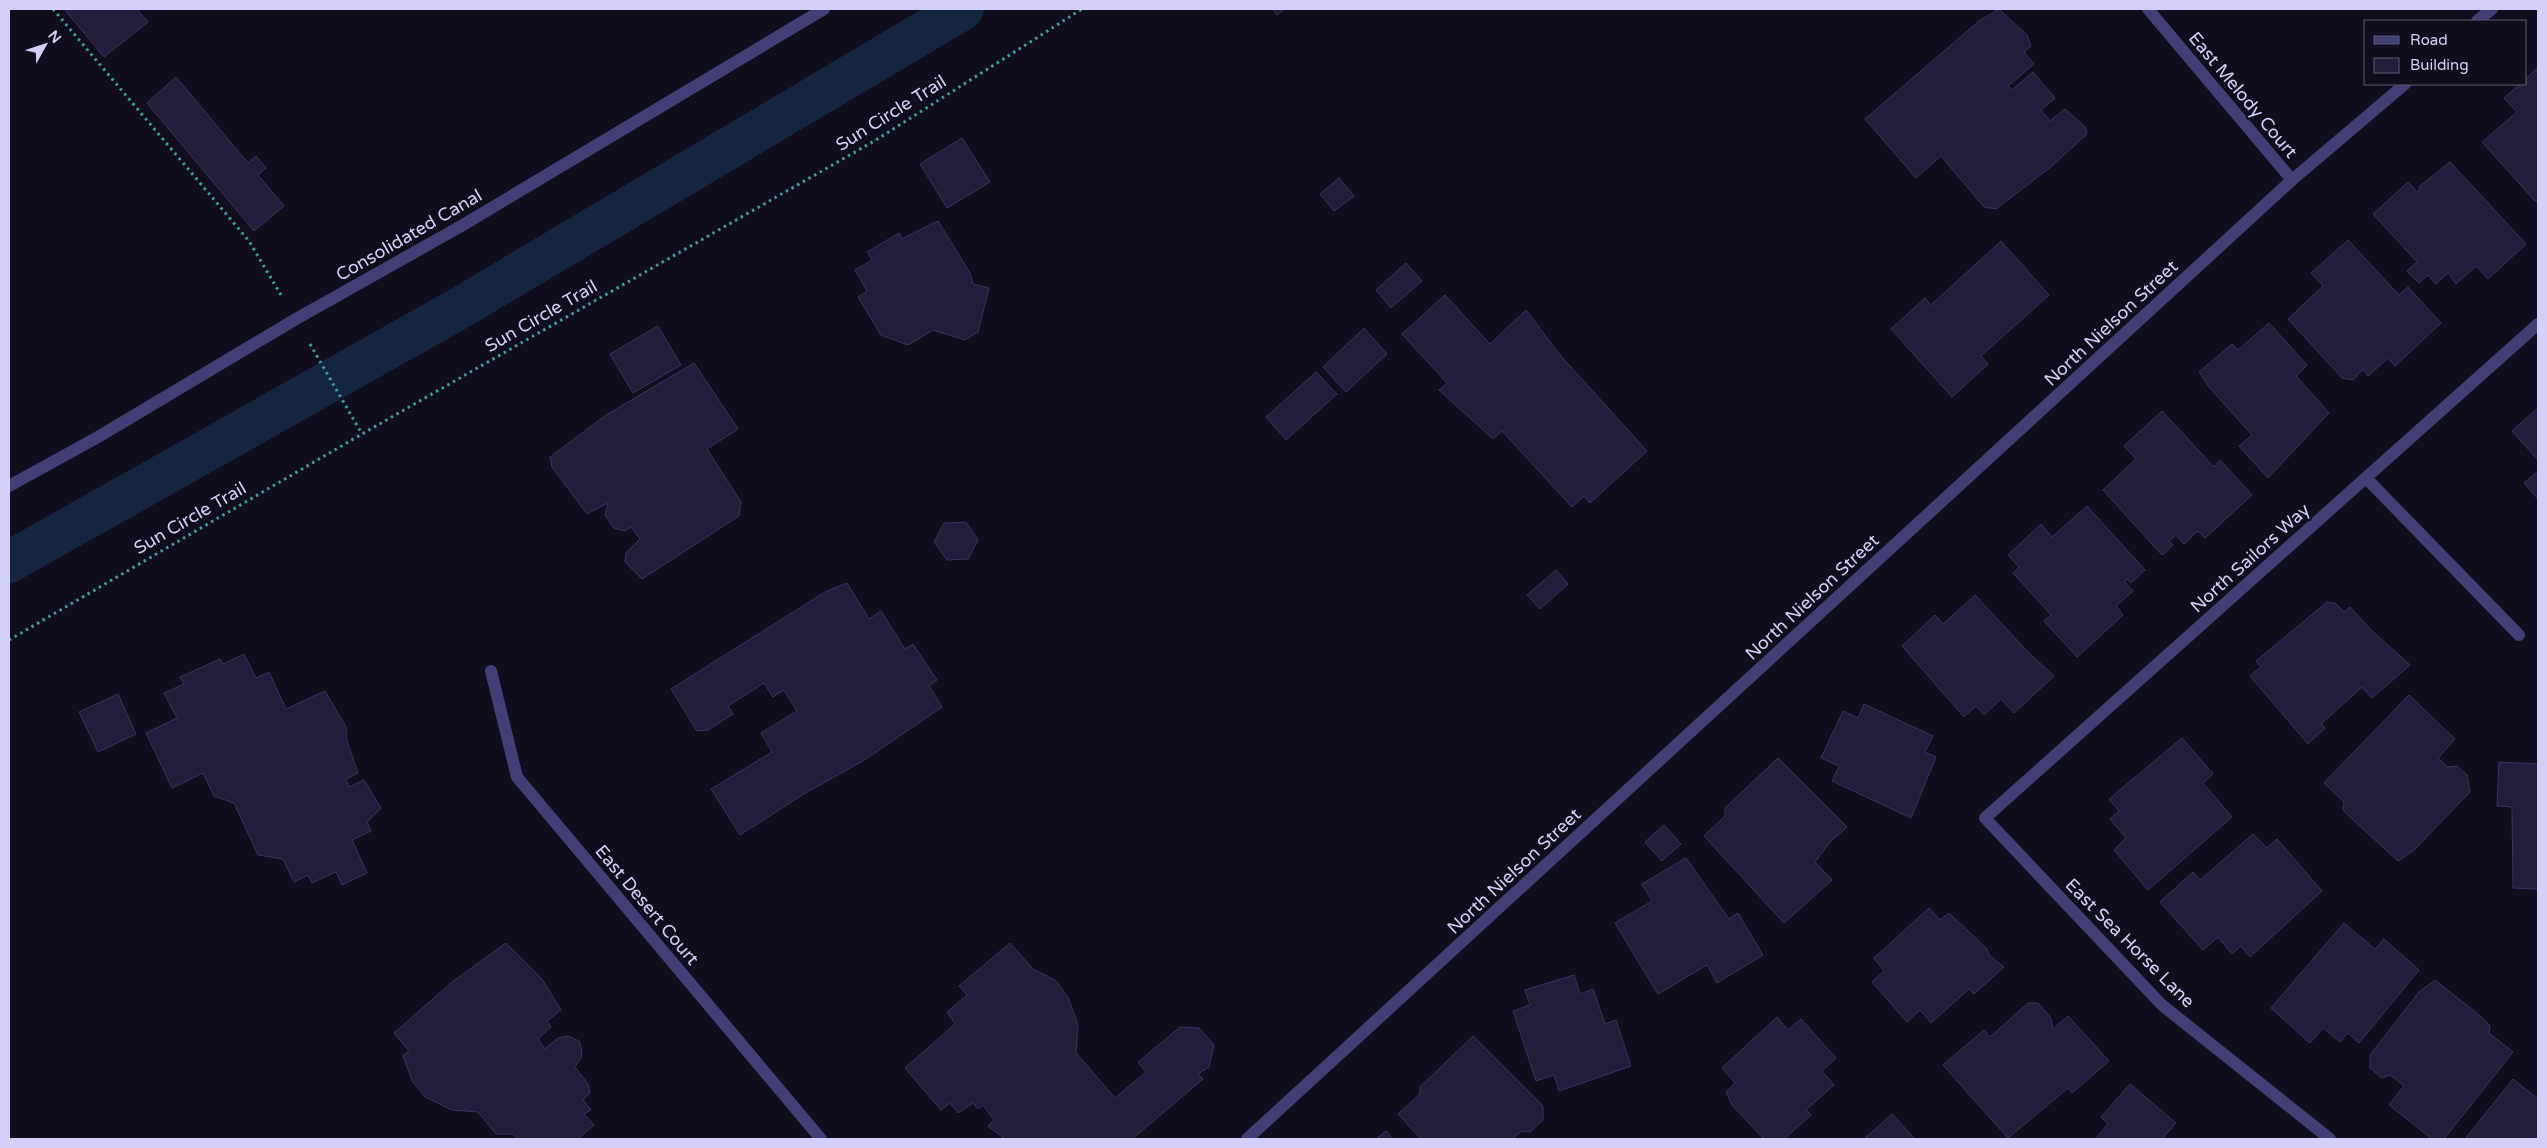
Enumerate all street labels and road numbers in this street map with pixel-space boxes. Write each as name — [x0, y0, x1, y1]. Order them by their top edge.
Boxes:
street label: East Melody Court — [2184, 27, 2302, 163]
street label: Sun Circle Trail — [832, 70, 950, 156]
street label: Consolidated Canal — [332, 184, 486, 286]
street label: North Nielson Street — [2040, 255, 2182, 391]
street label: Sun Circle Trail — [481, 275, 601, 357]
street label: Sun Circle Trail — [130, 477, 250, 559]
street label: North Sailors Way — [2186, 498, 2314, 617]
street label: North Nielson Street — [1741, 529, 1883, 665]
street label: North Nielson Street — [1443, 803, 1585, 939]
street label: East Desert Court — [590, 840, 704, 970]
street label: East Sea Horse Lane — [2061, 874, 2199, 1012]

